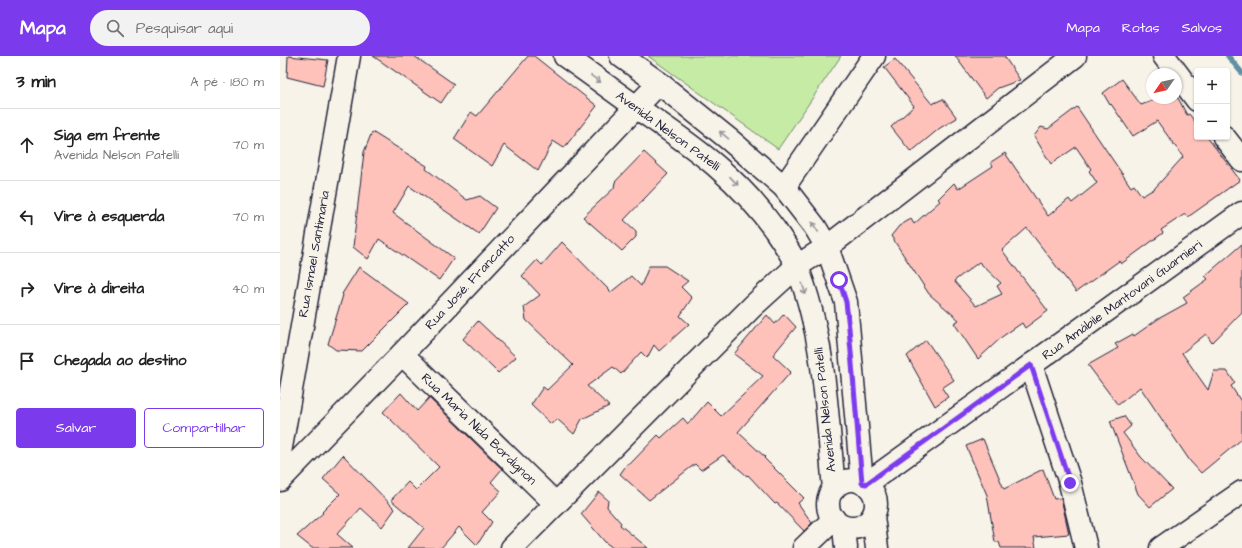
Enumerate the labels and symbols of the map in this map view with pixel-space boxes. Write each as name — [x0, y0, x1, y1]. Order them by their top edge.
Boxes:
north arrow — [1146, 68, 1182, 104]
one-way arrow — [591, 74, 602, 83]
street label: Avenida Nelson Patelli — [612, 87, 724, 175]
one-way arrow — [719, 131, 729, 140]
one-way arrow — [729, 176, 739, 186]
street label: Rua Ismael Santimaria — [294, 189, 334, 319]
one-way arrow — [810, 221, 818, 233]
street label: Rua José. Francatto — [421, 230, 519, 334]
street label: Rua Amábile Mantovani Guarnieri — [1038, 236, 1206, 364]
route start — [830, 271, 848, 289]
one-way arrow — [801, 282, 808, 295]
street label: Avenida Nelson Patelli — [810, 347, 840, 473]
street label: Rua Maria Nida Bordignon — [417, 369, 541, 490]
route end — [1061, 474, 1079, 492]

